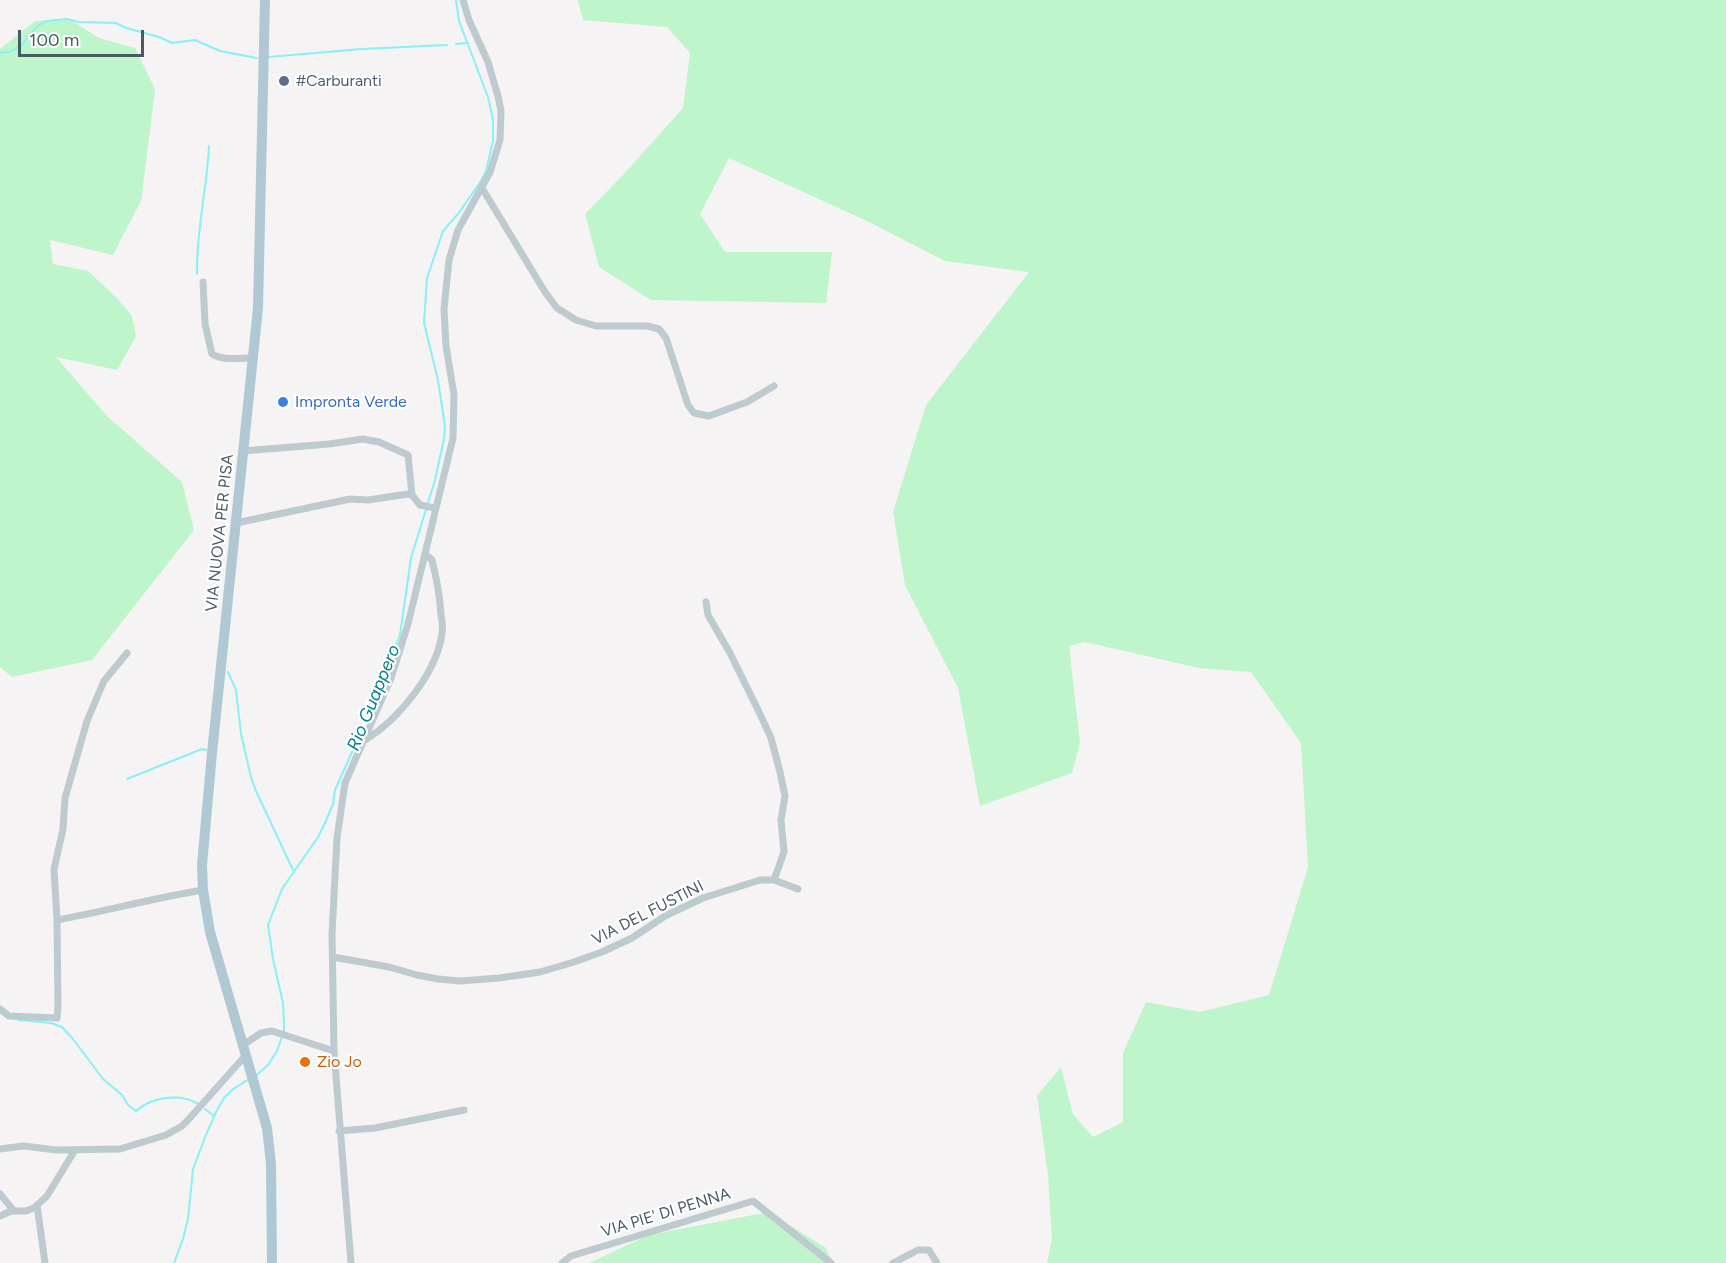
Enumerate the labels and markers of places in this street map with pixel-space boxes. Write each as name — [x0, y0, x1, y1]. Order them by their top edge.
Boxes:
place label: #Carburanti — [296, 71, 382, 91]
marker: #Carburanti — [277, 74, 291, 88]
place label: Impronta Verde — [295, 392, 407, 412]
marker: Impronta Verde — [276, 395, 290, 409]
place label: Zio Jo — [317, 1052, 362, 1072]
marker: Zio Jo — [298, 1055, 312, 1069]

